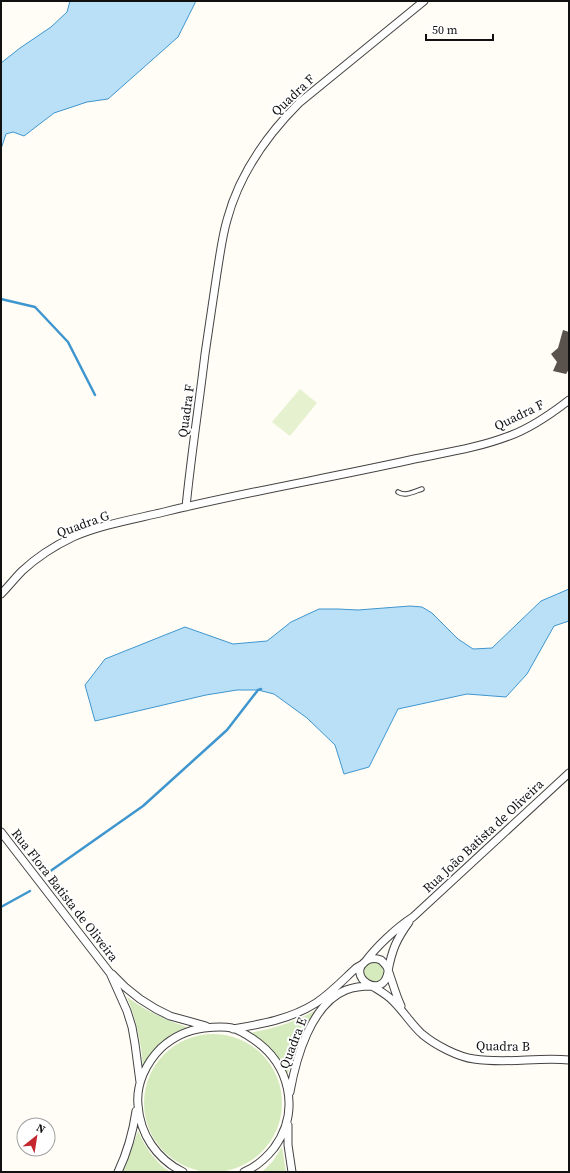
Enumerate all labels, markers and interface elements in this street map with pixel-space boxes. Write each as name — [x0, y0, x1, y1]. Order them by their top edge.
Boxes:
scale bar — [426, 16, 493, 42]
text: 50 m — [432, 22, 458, 38]
street label: Quadra F — [268, 70, 319, 119]
street label: Quadra F — [174, 383, 198, 439]
street label: Quadra F — [491, 395, 547, 434]
street label: Quadra G — [54, 507, 112, 541]
street label: Rua João Batista de Oliveira — [419, 775, 547, 896]
street label: Rua Flora Batista de Oliveira — [8, 825, 122, 965]
street label: Quadra E — [275, 1015, 311, 1071]
street label: Quadra B — [476, 1037, 530, 1055]
north arrow — [16, 1117, 56, 1157]
text: N — [34, 1120, 48, 1137]

